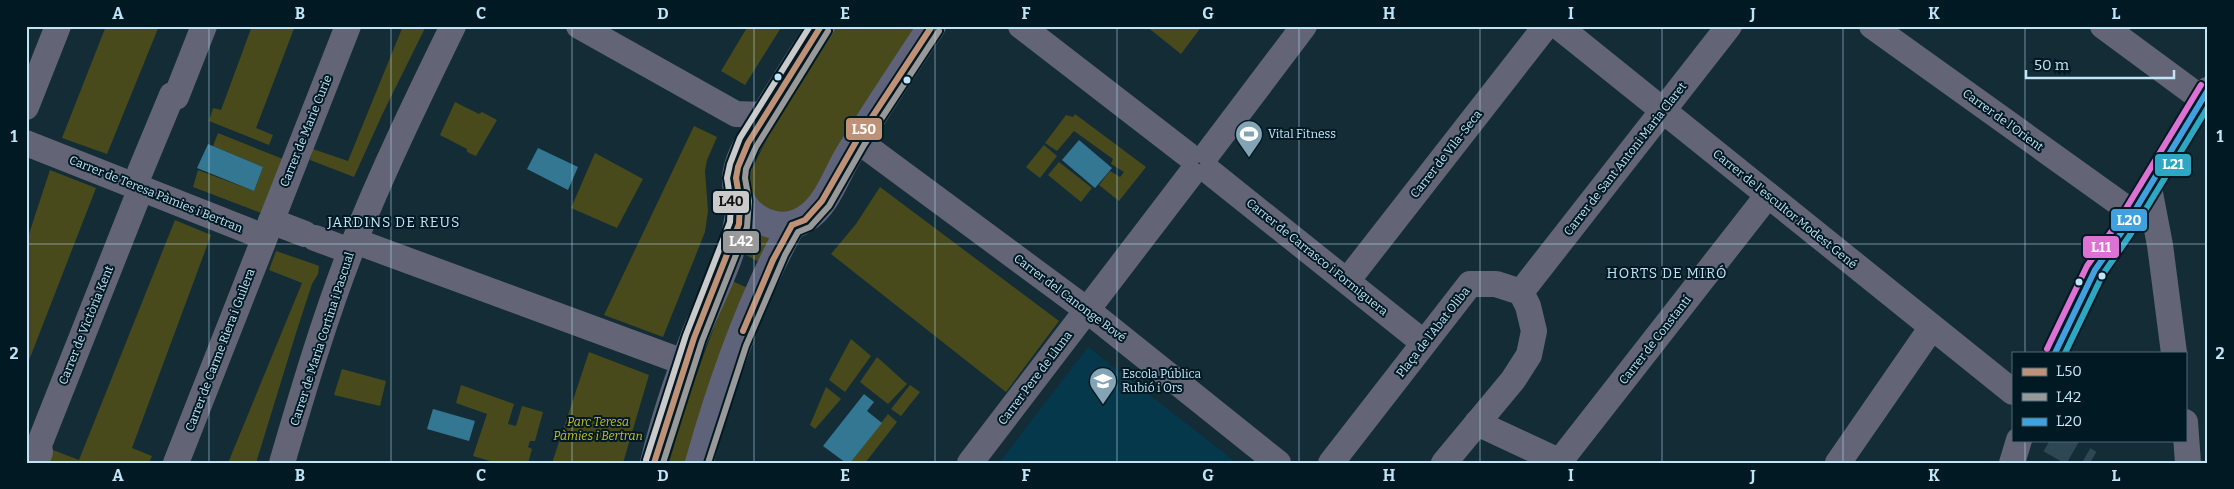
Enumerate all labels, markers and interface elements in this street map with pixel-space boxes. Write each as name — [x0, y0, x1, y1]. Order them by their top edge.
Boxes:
text: A — [112, 4, 124, 23]
text: B — [295, 4, 305, 23]
text: C — [476, 4, 486, 23]
text: D — [657, 4, 669, 23]
text: E — [840, 4, 850, 23]
text: F — [1022, 4, 1031, 23]
text: G — [1202, 4, 1214, 23]
text: H — [1383, 4, 1396, 23]
text: I — [1568, 4, 1574, 23]
text: J — [1749, 4, 1756, 23]
text: K — [1928, 4, 1940, 23]
text: L — [2112, 4, 2121, 23]
scale bar — [2026, 48, 2174, 80]
text: 50 m — [2034, 56, 2070, 74]
unlabelled marker — [773, 72, 783, 82]
street label: Carrer de Marie Curie — [277, 73, 335, 189]
unlabelled marker — [902, 75, 912, 85]
street label: Carrer de Sant Antoni Maria Claret — [1561, 79, 1690, 238]
street label: Carrer de l'Orient — [1960, 86, 2047, 154]
street label: Carrer de Vila-Seca — [1407, 107, 1485, 201]
line badge: L50 — [845, 117, 883, 141]
sports icon: Vital Fitness — [1234, 119, 1264, 158]
text: L50 — [852, 121, 876, 138]
text: 1 — [11, 127, 18, 146]
place label: Vital Fitness — [1268, 127, 1336, 141]
text: 1 — [2217, 127, 2224, 146]
street label: Carrer de l'escultor Modest Gené — [1710, 147, 1860, 271]
street label: Carrer de Teresa Pàmies i Bertran — [67, 153, 245, 235]
line badge: L21 — [2154, 153, 2192, 177]
text: L21 — [2162, 156, 2184, 173]
line badge: L40 — [712, 190, 750, 214]
text: L40 — [718, 193, 744, 210]
street label: Carrer de Carrasco i Formiguera — [1244, 196, 1391, 319]
line badge: L20 — [2110, 208, 2148, 232]
text: L20 — [2117, 212, 2141, 229]
district label: JARDINS DE REUS — [327, 214, 460, 231]
line badge: L42 — [722, 230, 760, 254]
text: L42 — [729, 233, 753, 250]
line badge: L11 — [2082, 235, 2120, 259]
text: L11 — [2091, 239, 2111, 256]
street label: Carrer de Maria Cortina i Pascual — [287, 250, 357, 428]
street label: Carrer del Canonge Bové — [1011, 251, 1129, 345]
street label: Carrer de Victòria Kent — [56, 263, 117, 387]
district label: HORTS DE MIRÓ — [1607, 264, 1727, 282]
street label: Carrer de Carme Riera i Guilera — [182, 266, 258, 433]
unlabelled marker — [2097, 271, 2107, 281]
unlabelled marker — [2074, 277, 2084, 287]
street label: Plaça de l'Abat Oliba — [1393, 284, 1473, 380]
street label: Carrer de Constantí — [1616, 293, 1694, 387]
street label: Carrer Pere de Lluna — [995, 328, 1075, 428]
text: 2 — [9, 344, 19, 363]
text: 2 — [2215, 344, 2225, 363]
legend — [2012, 352, 2186, 442]
text: L50 — [2056, 362, 2082, 380]
school or university icon: Escola Pública Rubió i Ors — [1088, 366, 1118, 405]
place label: Escola Pública Rubió i Ors — [1122, 367, 1201, 395]
text: L42 — [2056, 388, 2081, 406]
text: L20 — [2056, 412, 2082, 430]
park label: Parc Teresa Pàmies i Bertran — [553, 415, 643, 443]
text: A — [112, 466, 124, 485]
text: B — [295, 466, 305, 485]
text: C — [476, 466, 486, 485]
text: D — [657, 466, 669, 485]
text: E — [840, 466, 850, 485]
text: F — [1022, 466, 1031, 485]
text: G — [1202, 466, 1214, 485]
text: H — [1383, 466, 1396, 485]
text: I — [1568, 466, 1574, 485]
text: J — [1749, 466, 1756, 485]
text: K — [1928, 466, 1940, 485]
text: L — [2112, 466, 2121, 485]

